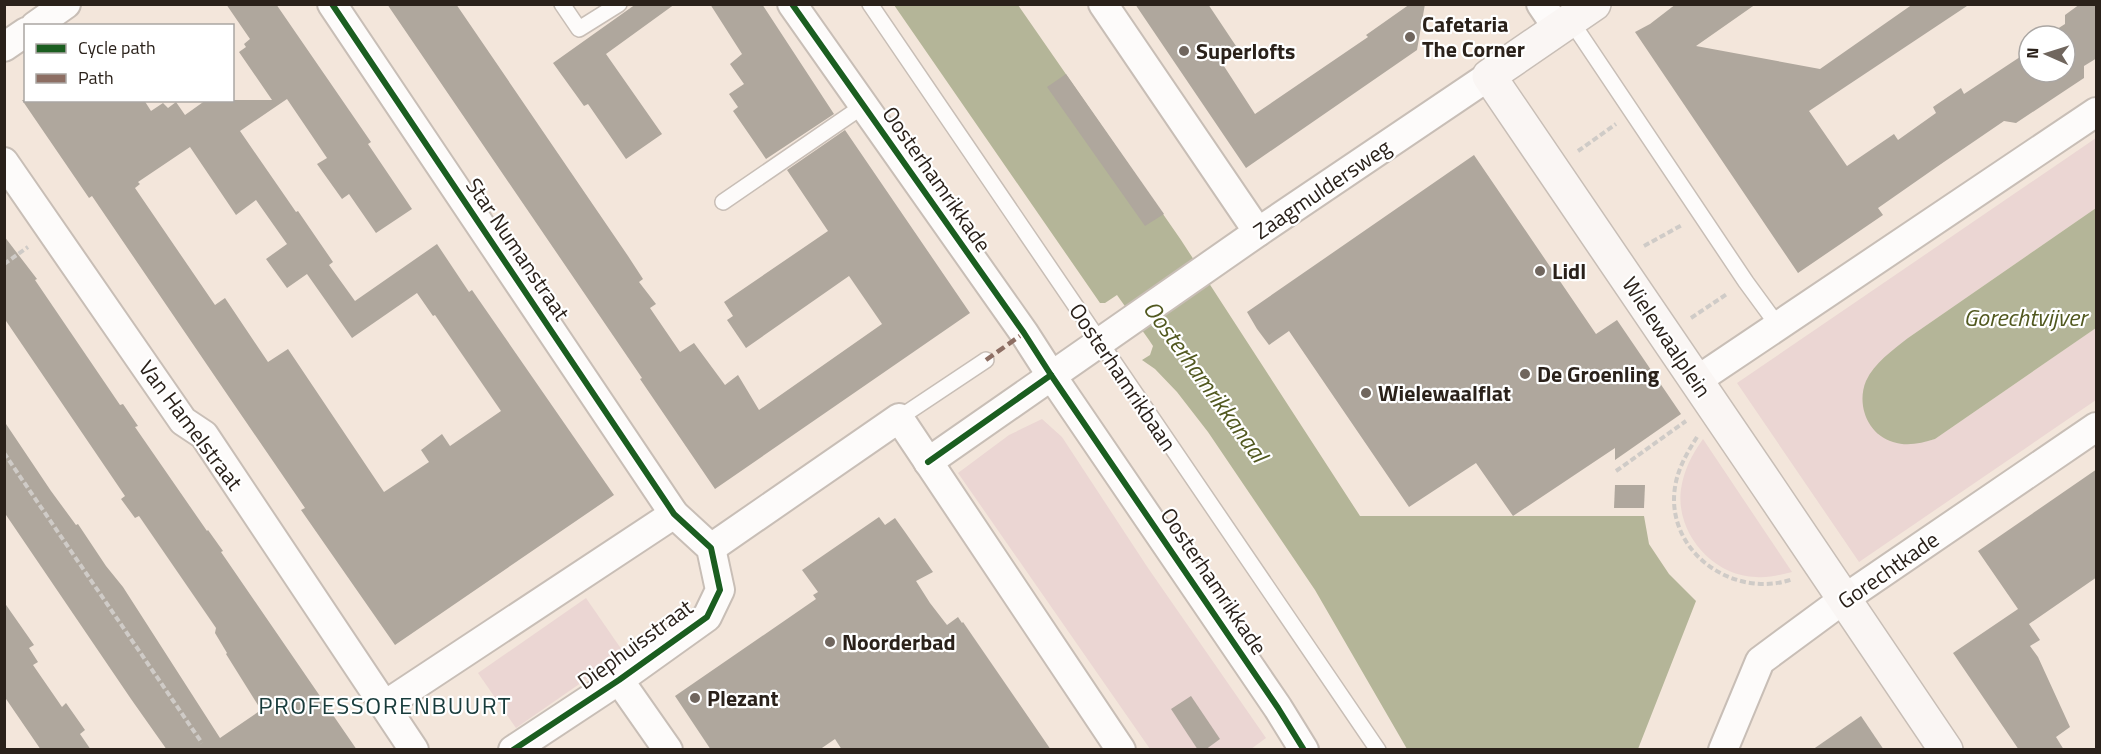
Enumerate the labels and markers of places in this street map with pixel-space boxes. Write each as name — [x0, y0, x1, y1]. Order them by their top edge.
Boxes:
place label: Cafetaria The Corner — [1422, 7, 1525, 66]
marker: Cafetaria The Corner — [1403, 30, 1417, 44]
place label: Superlofts — [1196, 34, 1295, 68]
marker: Superlofts — [1177, 44, 1191, 58]
place label: Lidl — [1552, 254, 1586, 288]
marker: Lidl — [1533, 264, 1547, 278]
place label: De Groenling — [1537, 357, 1660, 391]
marker: De Groenling — [1518, 367, 1532, 381]
place label: Wielewaalflat — [1378, 376, 1511, 410]
marker: Wielewaalflat — [1359, 386, 1373, 400]
place label: Noorderbad — [842, 625, 955, 659]
marker: Noorderbad — [823, 635, 837, 649]
place label: Plezant — [707, 681, 779, 715]
marker: Plezant — [688, 691, 702, 705]

